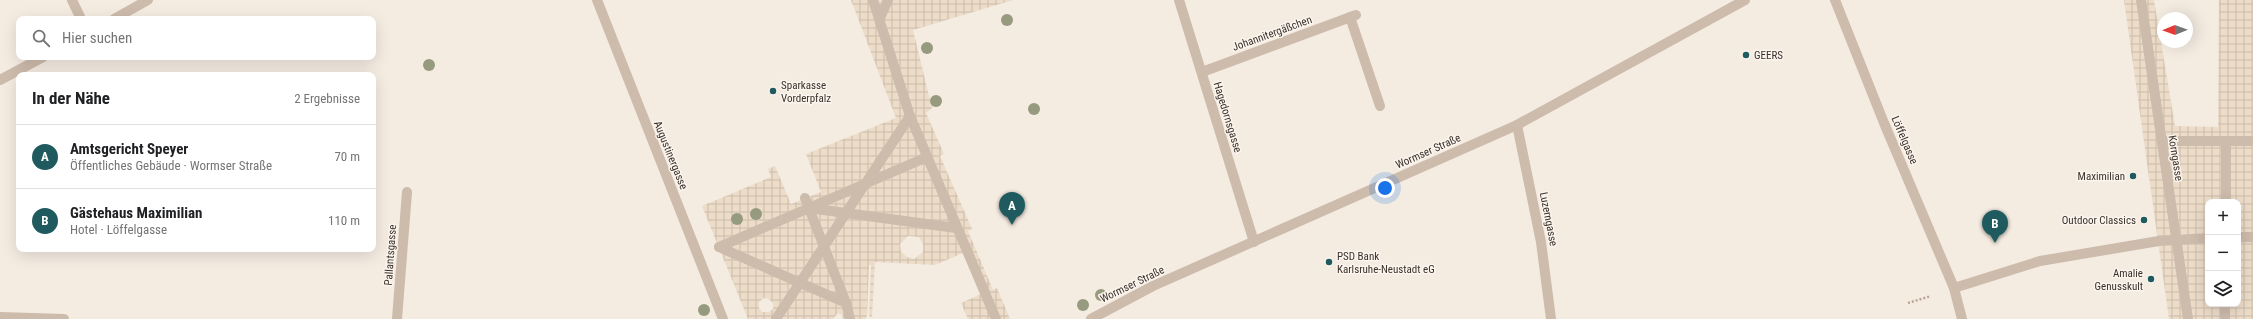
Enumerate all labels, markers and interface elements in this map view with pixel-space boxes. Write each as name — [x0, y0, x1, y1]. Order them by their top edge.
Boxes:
north arrow — [2157, 12, 2193, 48]
street label: Johannitergäßchen — [1231, 13, 1314, 54]
search box — [16, 16, 376, 60]
icon: search — [30, 27, 52, 49]
text: Hier suchen — [62, 29, 132, 47]
place label: GEERS — [1754, 49, 1783, 62]
marker: GEERS — [1741, 50, 1751, 60]
place label: Sparkasse Vorderpfalz — [781, 79, 831, 105]
street label: Hagedornsgasse — [1211, 80, 1244, 154]
marker: Sparkasse Vorderpfalz — [768, 86, 778, 96]
text: In der Nähe — [32, 88, 110, 108]
text: 2 Ergebnisse — [294, 91, 360, 106]
street label: Löffelgasse — [1889, 114, 1921, 166]
street label: Augustinergasse — [651, 119, 690, 191]
street label: Wormser Straße — [1394, 131, 1463, 172]
street label: Korngasse — [2165, 134, 2186, 182]
text: Amtsgericht Speyer — [70, 140, 188, 158]
text: A — [41, 149, 49, 164]
text: 70 m — [334, 149, 360, 164]
text: Öffentliches Gebäude · Wormser Straße — [70, 158, 272, 173]
place label: Maximilian — [2078, 170, 2125, 183]
marker: Maximilian — [2128, 171, 2138, 181]
your location — [1375, 178, 1395, 198]
street label: Luzerngasse — [1537, 191, 1560, 247]
pin: A — [999, 192, 1025, 225]
map controls — [2205, 199, 2241, 307]
button: + — [2205, 199, 2241, 235]
text: Gästehaus Maximilian — [70, 204, 202, 222]
pin: B — [1982, 210, 2008, 243]
text: B — [41, 213, 49, 228]
text: 110 m — [328, 213, 360, 228]
place label: Outdoor Classics — [2062, 214, 2136, 227]
marker: Outdoor Classics — [2139, 215, 2149, 225]
text: Hotel · Löffelgasse — [70, 222, 167, 237]
street label: Pallantsgasse — [382, 224, 399, 286]
button: − — [2205, 235, 2241, 271]
place label: PSD Bank Karlsruhe-Neustadt eG — [1337, 250, 1435, 276]
marker: PSD Bank Karlsruhe-Neustadt eG — [1324, 257, 1334, 267]
street label: Wormser Straße — [1098, 263, 1166, 306]
place label: Amalie Genusskult — [2095, 267, 2143, 293]
button: layers — [2205, 271, 2241, 307]
marker: Amalie Genusskult — [2146, 274, 2156, 284]

